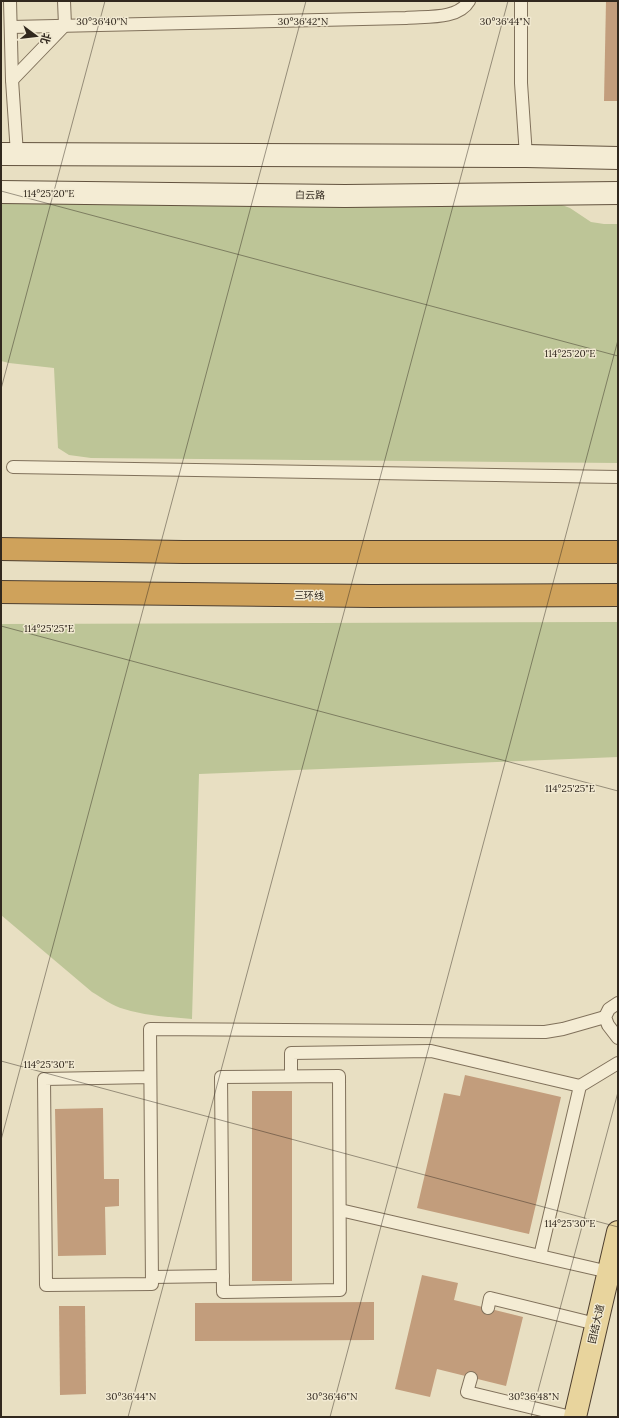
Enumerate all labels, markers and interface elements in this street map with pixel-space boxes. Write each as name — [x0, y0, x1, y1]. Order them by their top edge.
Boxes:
text: 30°36'40"N — [76, 15, 128, 28]
text: 30°36'42"N — [278, 15, 329, 28]
text: 30°36'44"N — [480, 15, 531, 28]
north arrow — [16, 16, 56, 56]
text: 北 — [37, 31, 54, 46]
text: 114°25'20"E — [24, 187, 74, 200]
street label: 白云路 — [295, 188, 325, 202]
text: 114°25'20"E — [545, 347, 595, 360]
street label: 三环线 — [294, 589, 324, 602]
text: 114°25'25"E — [24, 622, 74, 635]
text: 114°25'25"E — [545, 782, 595, 795]
text: 114°25'30"E — [24, 1058, 74, 1071]
text: 114°25'30"E — [545, 1217, 595, 1230]
street label: 团结大道 — [585, 1303, 607, 1345]
text: 30°36'44"N — [106, 1390, 157, 1403]
text: 30°36'46"N — [306, 1390, 358, 1403]
text: 30°36'48"N — [509, 1390, 560, 1403]

